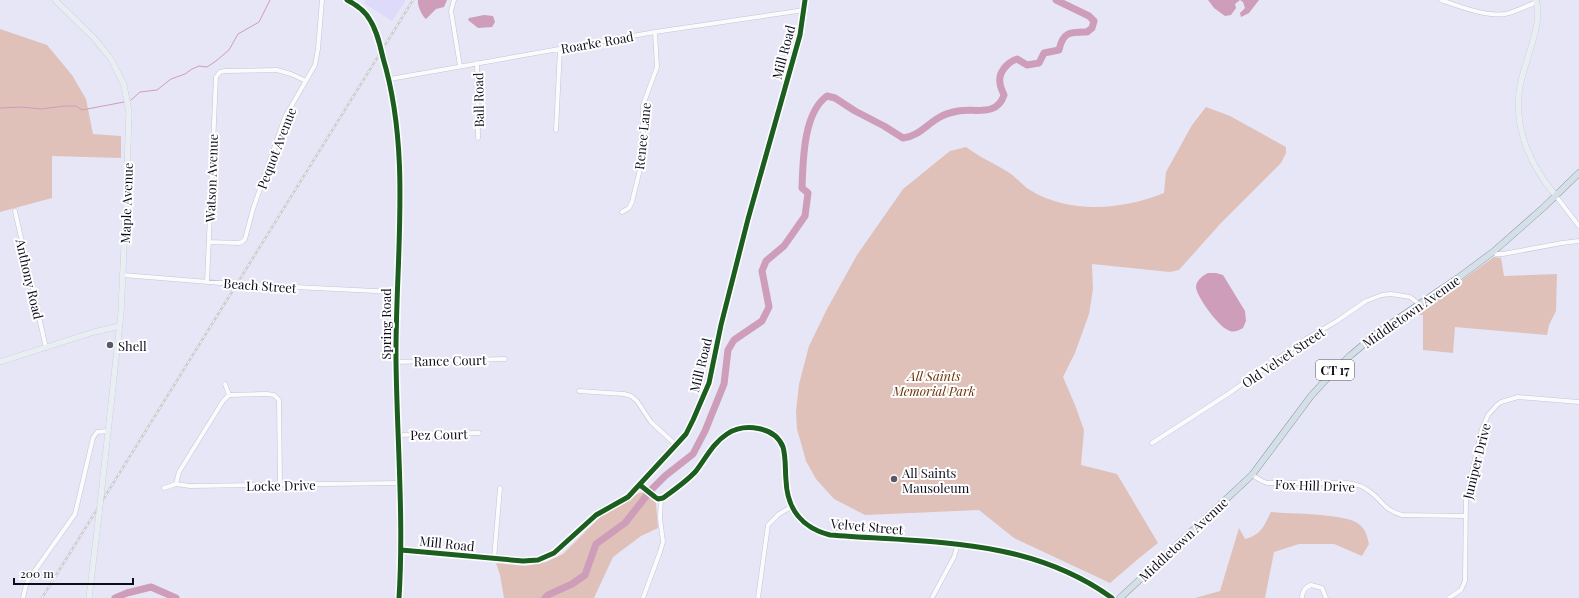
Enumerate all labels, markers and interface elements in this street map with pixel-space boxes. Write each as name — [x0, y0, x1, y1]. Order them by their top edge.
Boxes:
street label: Mill Road — [768, 23, 798, 81]
street label: Roarke Road — [559, 27, 635, 57]
street label: Ball Road — [469, 72, 487, 128]
street label: Renee Lane — [630, 101, 654, 171]
street label: Pequot Avenue — [253, 104, 300, 191]
street label: Watson Avenue — [201, 133, 221, 224]
street label: Maple Avenue — [116, 162, 136, 244]
street label: Anthony Road — [12, 236, 48, 321]
street label: Middletown Avenue — [1359, 271, 1464, 351]
street label: Beach Street — [223, 274, 298, 296]
street label: Spring Road — [377, 288, 394, 360]
street label: Old Velvet Street — [1238, 323, 1328, 391]
street label: Mill Road — [685, 336, 715, 394]
place label: Shell — [118, 337, 147, 354]
marker: Shell — [105, 340, 115, 350]
street label: Rance Court — [413, 351, 487, 369]
road number: CT 17 — [1316, 360, 1354, 380]
park label: All Saints Memorial Park — [892, 367, 976, 399]
street label: Juniper Drive — [1458, 421, 1494, 502]
street label: Pez Court — [410, 425, 468, 443]
place label: All Saints Mausoleum — [901, 464, 970, 496]
marker: All Saints Mausoleum — [889, 474, 899, 484]
street label: Fox Hill Drive — [1275, 475, 1356, 495]
street label: Locke Drive — [246, 476, 316, 494]
street label: Middletown Avenue — [1135, 493, 1231, 585]
street label: Velvet Street — [829, 514, 905, 538]
street label: Mill Road — [419, 532, 476, 554]
scale bar — [14, 560, 133, 586]
text: 200 m — [20, 565, 54, 581]

